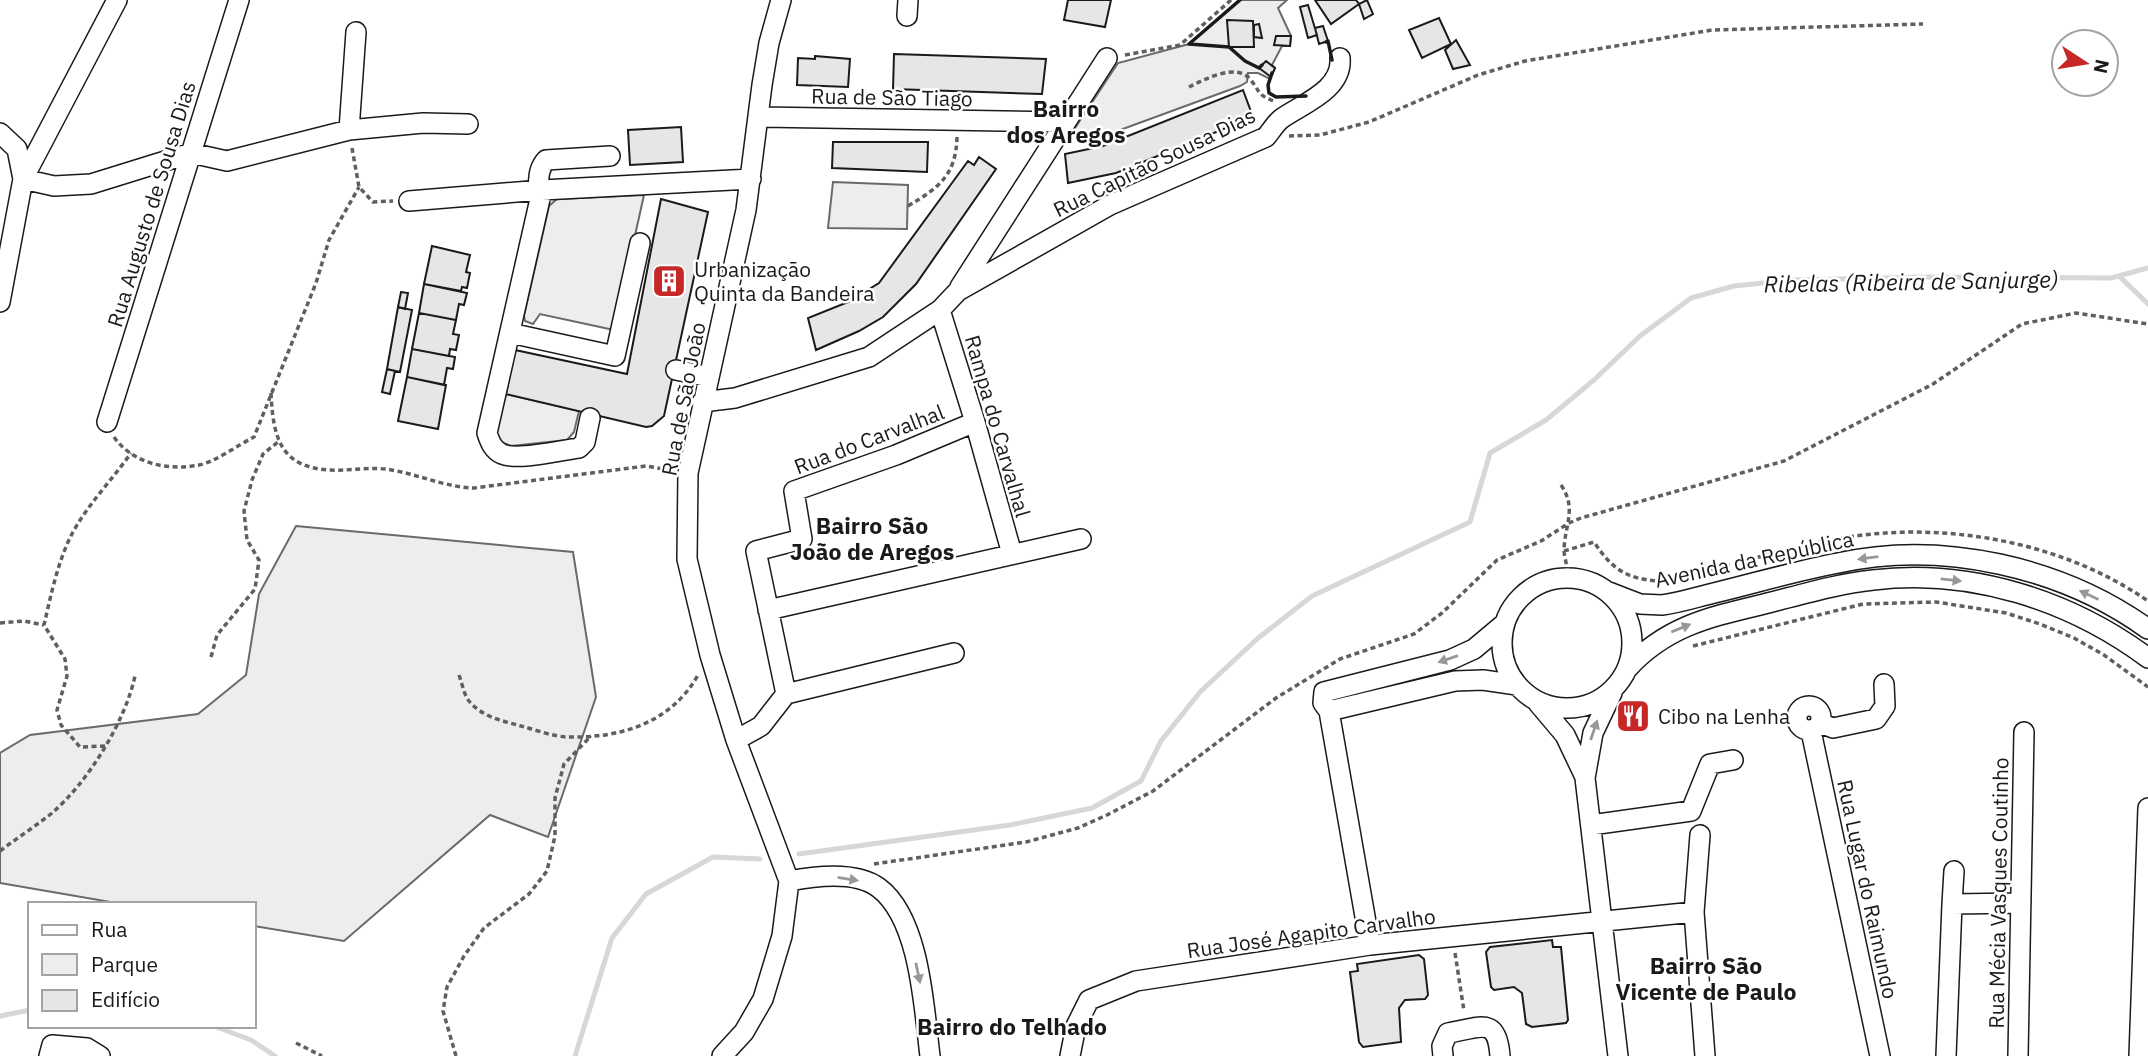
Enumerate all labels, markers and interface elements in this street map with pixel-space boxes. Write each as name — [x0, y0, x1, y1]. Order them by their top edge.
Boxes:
north arrow — [2050, 28, 2120, 98]
text: N — [2088, 57, 2115, 76]
street label: Rua Augusto de Sousa Dias — [100, 78, 202, 330]
street label: Rua de São Tiago — [811, 82, 973, 112]
district label: Bairro dos Aregos — [1007, 93, 1125, 149]
street label: Rua Capitão Sousa Dias — [1048, 101, 1260, 223]
place label: Urbanização Quinta da Bandeira — [694, 255, 875, 307]
building icon: Urbanização Quinta da Bandeira — [650, 262, 688, 300]
water label: Ribelas (Ribeira de Sanjurge) — [1763, 263, 2059, 299]
street label: Rua de São João — [654, 320, 712, 478]
street label: Rampa do Carvalhal — [959, 332, 1037, 521]
street label: Rua do Carvalhal — [790, 397, 948, 480]
district label: Bairro São João de Aregos — [790, 510, 954, 566]
street label: Avenida da República — [1652, 524, 1856, 594]
one-way arrow — [1856, 553, 1878, 564]
one-way arrow — [1940, 575, 1962, 586]
one-way arrow — [2079, 589, 2099, 601]
one-way arrow — [1671, 623, 1692, 634]
one-way arrow — [1438, 654, 1459, 665]
restaurant icon: Cibo na Lenha — [1614, 697, 1652, 735]
place label: Cibo na Lenha — [1658, 702, 1790, 730]
one-way arrow — [1589, 720, 1600, 741]
street label: Rua Mécia Vasques Coutinho — [1982, 757, 2014, 1029]
street label: Rua Lugar do Raimundo — [1831, 777, 1905, 1001]
one-way arrow — [838, 874, 860, 885]
legend — [28, 902, 256, 1028]
street label: Rua José Agapito Carvalho — [1185, 902, 1437, 964]
text: Rua — [91, 915, 128, 943]
text: Parque — [91, 950, 158, 978]
district label: Bairro São Vicente de Paulo — [1616, 950, 1796, 1006]
one-way arrow — [913, 962, 924, 984]
text: Edifício — [91, 985, 160, 1013]
district label: Bairro do Telhado — [917, 1011, 1107, 1041]

